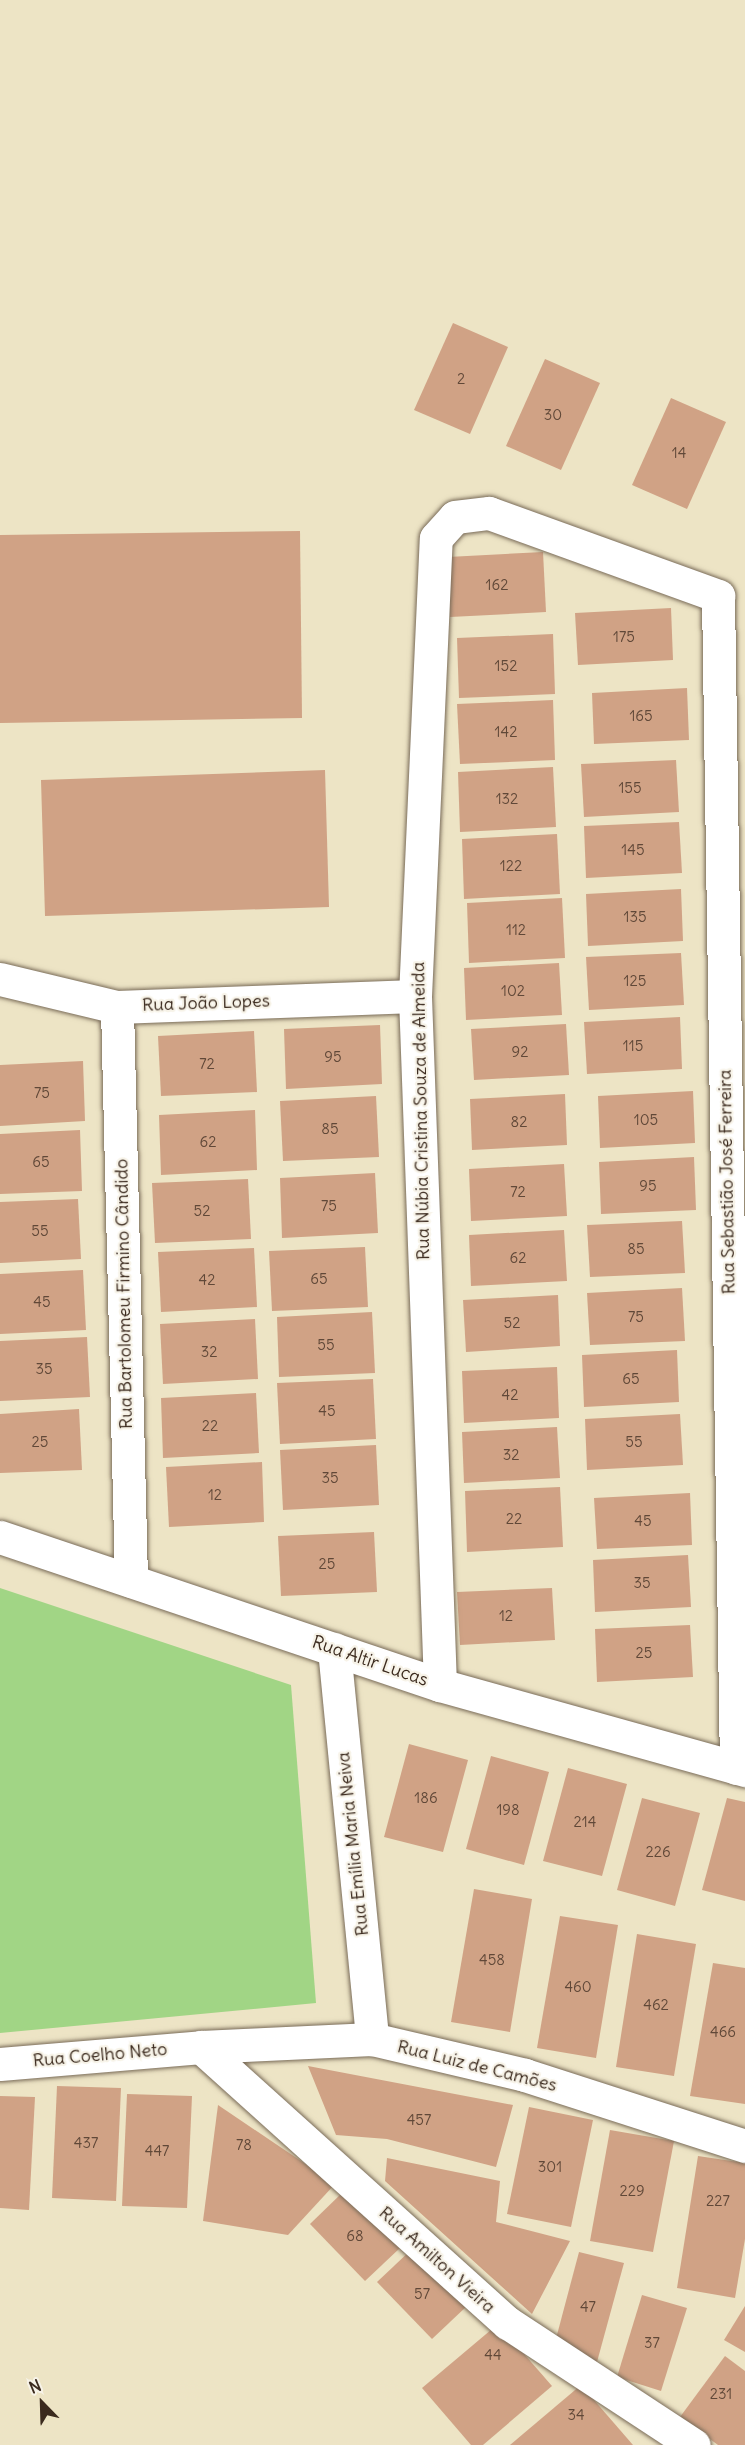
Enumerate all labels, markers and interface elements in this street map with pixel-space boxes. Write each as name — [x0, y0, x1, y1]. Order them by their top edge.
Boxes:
house number: 2 — [457, 370, 465, 388]
house number: 30 — [544, 406, 562, 424]
house number: 14 — [672, 444, 686, 462]
house number: 162 — [486, 576, 508, 594]
house number: 175 — [613, 628, 635, 646]
house number: 152 — [495, 657, 517, 675]
house number: 165 — [629, 707, 653, 725]
house number: 142 — [495, 723, 517, 741]
house number: 155 — [618, 779, 642, 797]
house number: 132 — [496, 790, 518, 808]
house number: 145 — [621, 841, 645, 859]
house number: 122 — [500, 857, 522, 875]
house number: 135 — [623, 908, 647, 926]
house number: 112 — [506, 921, 526, 939]
street label: Rua Núbia Cristina Souza de Almeida — [408, 962, 434, 1260]
house number: 125 — [624, 972, 646, 990]
house number: 102 — [501, 982, 525, 1000]
street label: Rua João Lopes — [142, 990, 270, 1016]
house number: 115 — [623, 1037, 643, 1055]
house number: 92 — [512, 1043, 528, 1061]
house number: 95 — [324, 1048, 342, 1066]
house number: 72 — [199, 1055, 215, 1073]
street label: Rua Sebastião José Ferreira — [714, 1069, 740, 1295]
house number: 75 — [34, 1084, 50, 1102]
house number: 105 — [634, 1111, 658, 1129]
house number: 82 — [511, 1113, 527, 1131]
house number: 85 — [321, 1120, 339, 1138]
house number: 62 — [200, 1133, 216, 1151]
house number: 65 — [32, 1153, 50, 1171]
street label: Rua Bartolomeu Firmino Cândido — [111, 1159, 137, 1429]
house number: 95 — [639, 1177, 657, 1195]
house number: 72 — [510, 1183, 526, 1201]
house number: 75 — [321, 1197, 337, 1215]
house number: 52 — [194, 1202, 210, 1220]
house number: 55 — [31, 1222, 49, 1240]
house number: 85 — [627, 1240, 645, 1258]
house number: 62 — [510, 1249, 526, 1267]
house number: 65 — [310, 1270, 328, 1288]
house number: 42 — [199, 1271, 215, 1289]
house number: 45 — [33, 1293, 51, 1311]
house number: 75 — [628, 1308, 644, 1326]
house number: 52 — [504, 1314, 520, 1332]
house number: 55 — [317, 1336, 335, 1354]
house number: 32 — [201, 1343, 217, 1361]
house number: 35 — [35, 1360, 53, 1378]
house number: 65 — [622, 1370, 640, 1388]
house number: 42 — [502, 1386, 518, 1404]
house number: 45 — [318, 1402, 336, 1420]
house number: 22 — [202, 1417, 218, 1435]
house number: 25 — [32, 1433, 48, 1451]
house number: 55 — [625, 1433, 643, 1451]
house number: 32 — [503, 1446, 519, 1464]
house number: 35 — [321, 1469, 339, 1487]
house number: 12 — [208, 1486, 222, 1504]
house number: 22 — [506, 1510, 522, 1528]
house number: 45 — [634, 1512, 652, 1530]
house number: 25 — [319, 1555, 335, 1573]
house number: 35 — [633, 1574, 651, 1592]
house number: 12 — [499, 1607, 513, 1625]
street label: Rua Altir Lucas — [309, 1631, 431, 1691]
house number: 25 — [636, 1644, 652, 1662]
street label: Rua Emília Maria Neiva — [333, 1751, 373, 1937]
house number: 186 — [414, 1789, 438, 1807]
house number: 198 — [496, 1801, 520, 1819]
house number: 214 — [574, 1813, 596, 1831]
house number: 226 — [645, 1843, 671, 1861]
house number: 458 — [479, 1951, 505, 1969]
house number: 460 — [564, 1978, 592, 1996]
house number: 462 — [643, 1996, 669, 2014]
house number: 466 — [710, 2023, 736, 2041]
street label: Rua Luiz de Camões — [395, 2036, 559, 2096]
street label: Rua Coelho Neto — [32, 2038, 168, 2072]
house number: 457 — [407, 2111, 431, 2129]
house number: 437 — [74, 2134, 98, 2152]
house number: 78 — [236, 2136, 252, 2154]
house number: 447 — [145, 2142, 169, 2160]
house number: 301 — [538, 2158, 562, 2176]
house number: 229 — [619, 2182, 645, 2200]
house number: 227 — [706, 2192, 730, 2210]
street label: Rua Amilton Vieira — [374, 2202, 500, 2318]
house number: 68 — [346, 2227, 364, 2245]
house number: 57 — [414, 2285, 430, 2303]
house number: 47 — [580, 2298, 596, 2316]
house number: 37 — [644, 2334, 660, 2352]
house number: 44 — [484, 2346, 502, 2364]
north arrow — [12, 2373, 72, 2433]
text: N — [26, 2375, 44, 2398]
house number: 231 — [710, 2385, 732, 2403]
house number: 34 — [567, 2406, 585, 2424]

